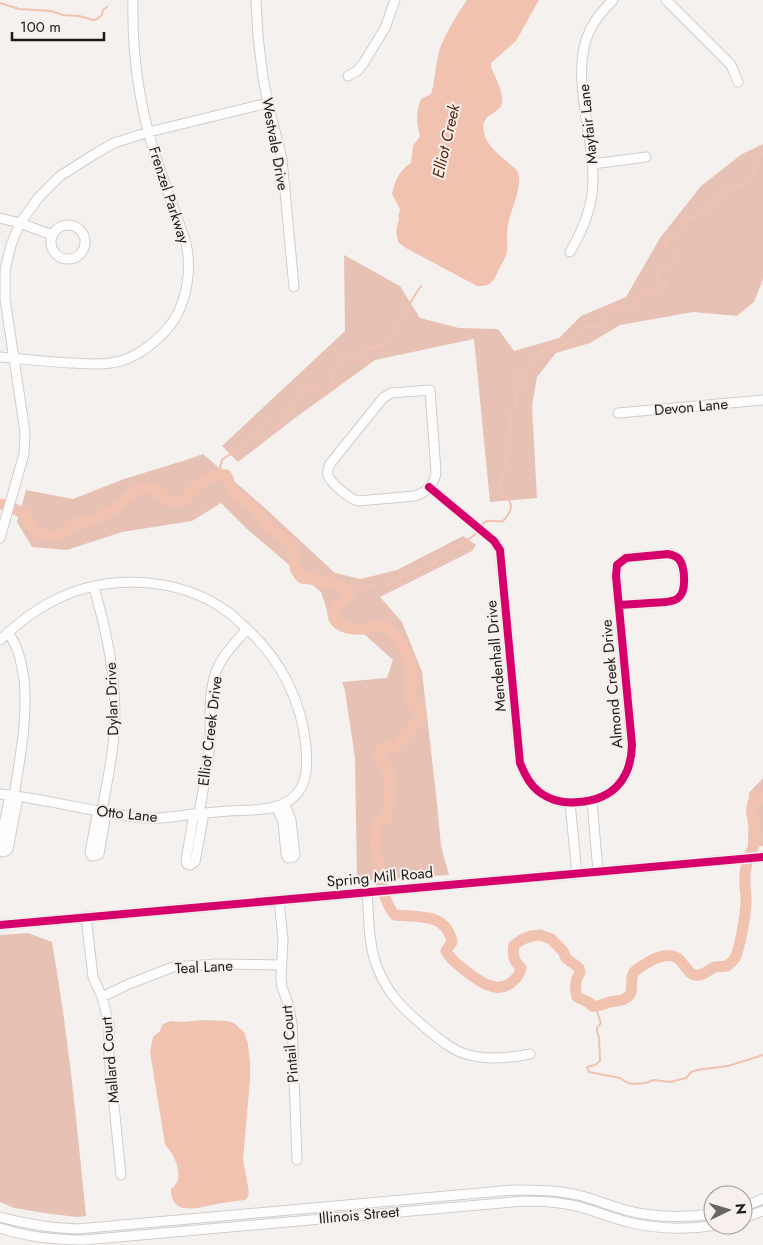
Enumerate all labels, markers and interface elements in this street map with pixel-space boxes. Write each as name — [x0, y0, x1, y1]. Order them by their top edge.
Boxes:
scale bar — [12, 10, 105, 42]
text: 100 m — [20, 16, 61, 38]
street label: Mayfair Lane — [573, 83, 603, 165]
street label: Westvale Drive — [256, 96, 294, 192]
water label: Elliot Creek — [426, 101, 466, 180]
street label: Frenzel Parkway — [143, 144, 195, 247]
street label: Devon Lane — [653, 393, 729, 421]
street label: Mendenhall Drive — [480, 599, 512, 713]
street label: Almond Creek Drive — [595, 618, 629, 749]
street label: Dylan Drive — [100, 662, 124, 736]
street label: Elliot Creek Drive — [192, 675, 228, 787]
street label: Otto Lane — [95, 800, 159, 828]
street label: Spring Mill Road — [326, 861, 434, 893]
street label: Teal Lane — [174, 954, 234, 980]
street label: Pintail Court — [276, 1004, 304, 1084]
street label: Mallard Court — [95, 1015, 125, 1104]
north arrow — [703, 1185, 753, 1235]
street label: Illinois Street — [318, 1200, 401, 1229]
text: N — [731, 1202, 751, 1215]

